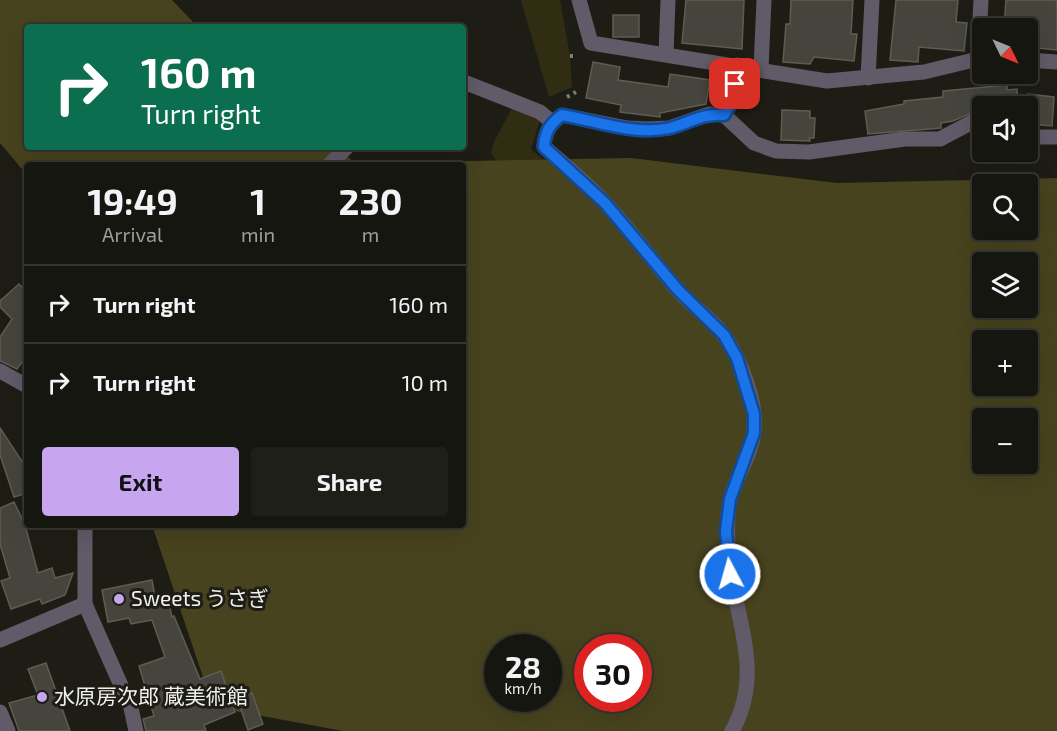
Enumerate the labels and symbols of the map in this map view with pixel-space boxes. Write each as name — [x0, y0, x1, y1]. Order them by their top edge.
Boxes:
north arrow — [972, 18, 1038, 84]
pin — [709, 58, 760, 109]
position arrow — [698, 542, 762, 606]
place label: Sweets うさぎ — [131, 585, 269, 610]
marker: Sweets うさぎ — [112, 592, 126, 606]
speed limit sign: 30 — [574, 634, 652, 712]
place label: 水原房次郎 蔵美術館 — [54, 683, 248, 708]
marker: 水原房次郎 蔵美術館 — [35, 690, 49, 704]

